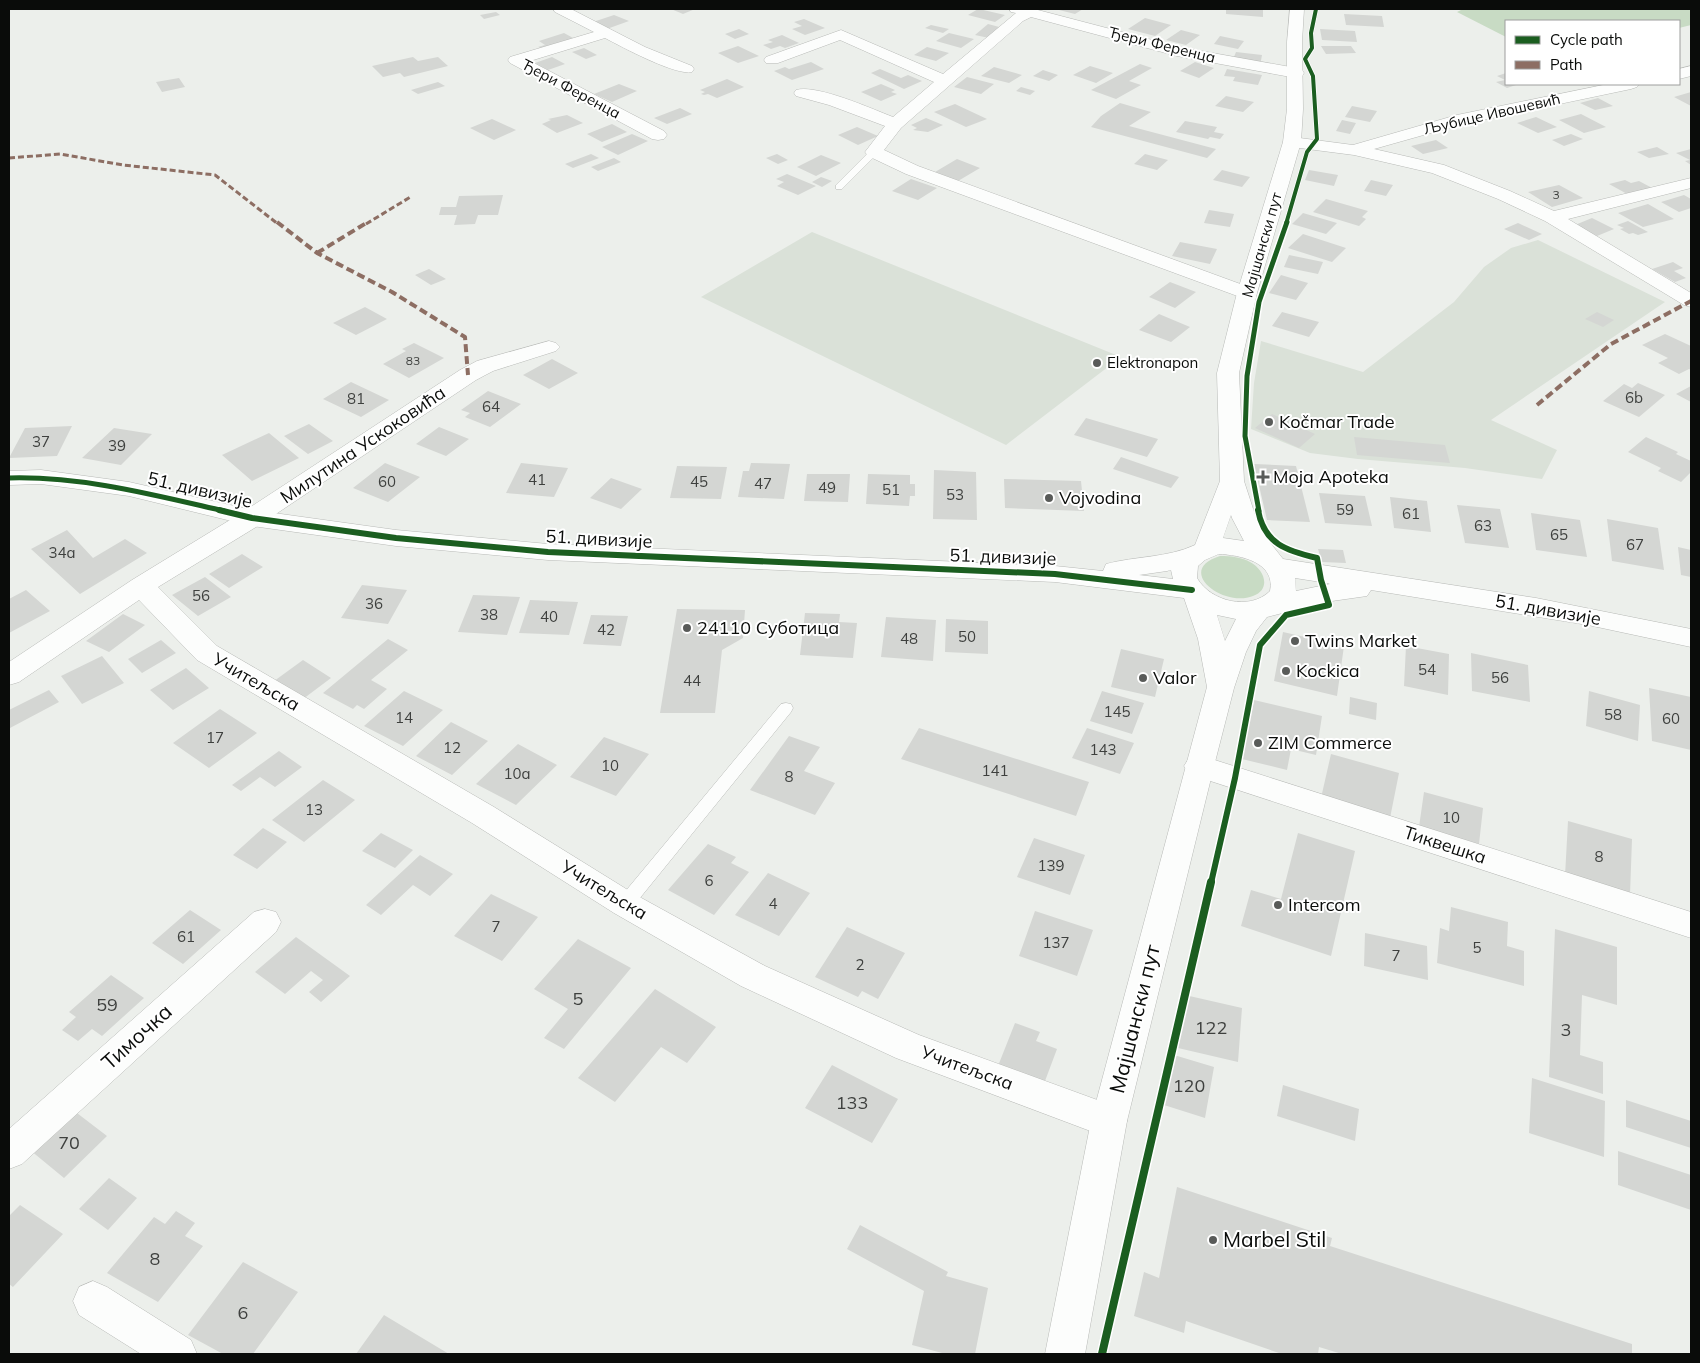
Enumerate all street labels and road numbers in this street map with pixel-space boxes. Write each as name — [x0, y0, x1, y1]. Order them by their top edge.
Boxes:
street label: Ђери Ференца — [1107, 22, 1217, 67]
street label: Ђери Ференца — [519, 55, 624, 123]
street label: Љубице Ивошевић — [1422, 89, 1562, 138]
street label: Мајшански пут — [1237, 190, 1286, 300]
street label: Милутина Ускоковића — [276, 381, 450, 509]
street label: 51. дивизије — [145, 466, 255, 513]
street label: 51. дивизије — [545, 524, 653, 553]
street label: 51. дивизије — [949, 543, 1057, 570]
street label: 51. дивизије — [1493, 589, 1603, 630]
street label: Учитељска — [208, 647, 304, 716]
street label: Тиквешка — [1401, 820, 1489, 869]
street label: Учитељска — [556, 854, 652, 924]
street label: Мајшански пут — [1103, 941, 1165, 1096]
street label: Тимочка — [96, 998, 177, 1075]
street label: Учитељска — [917, 1040, 1017, 1095]

